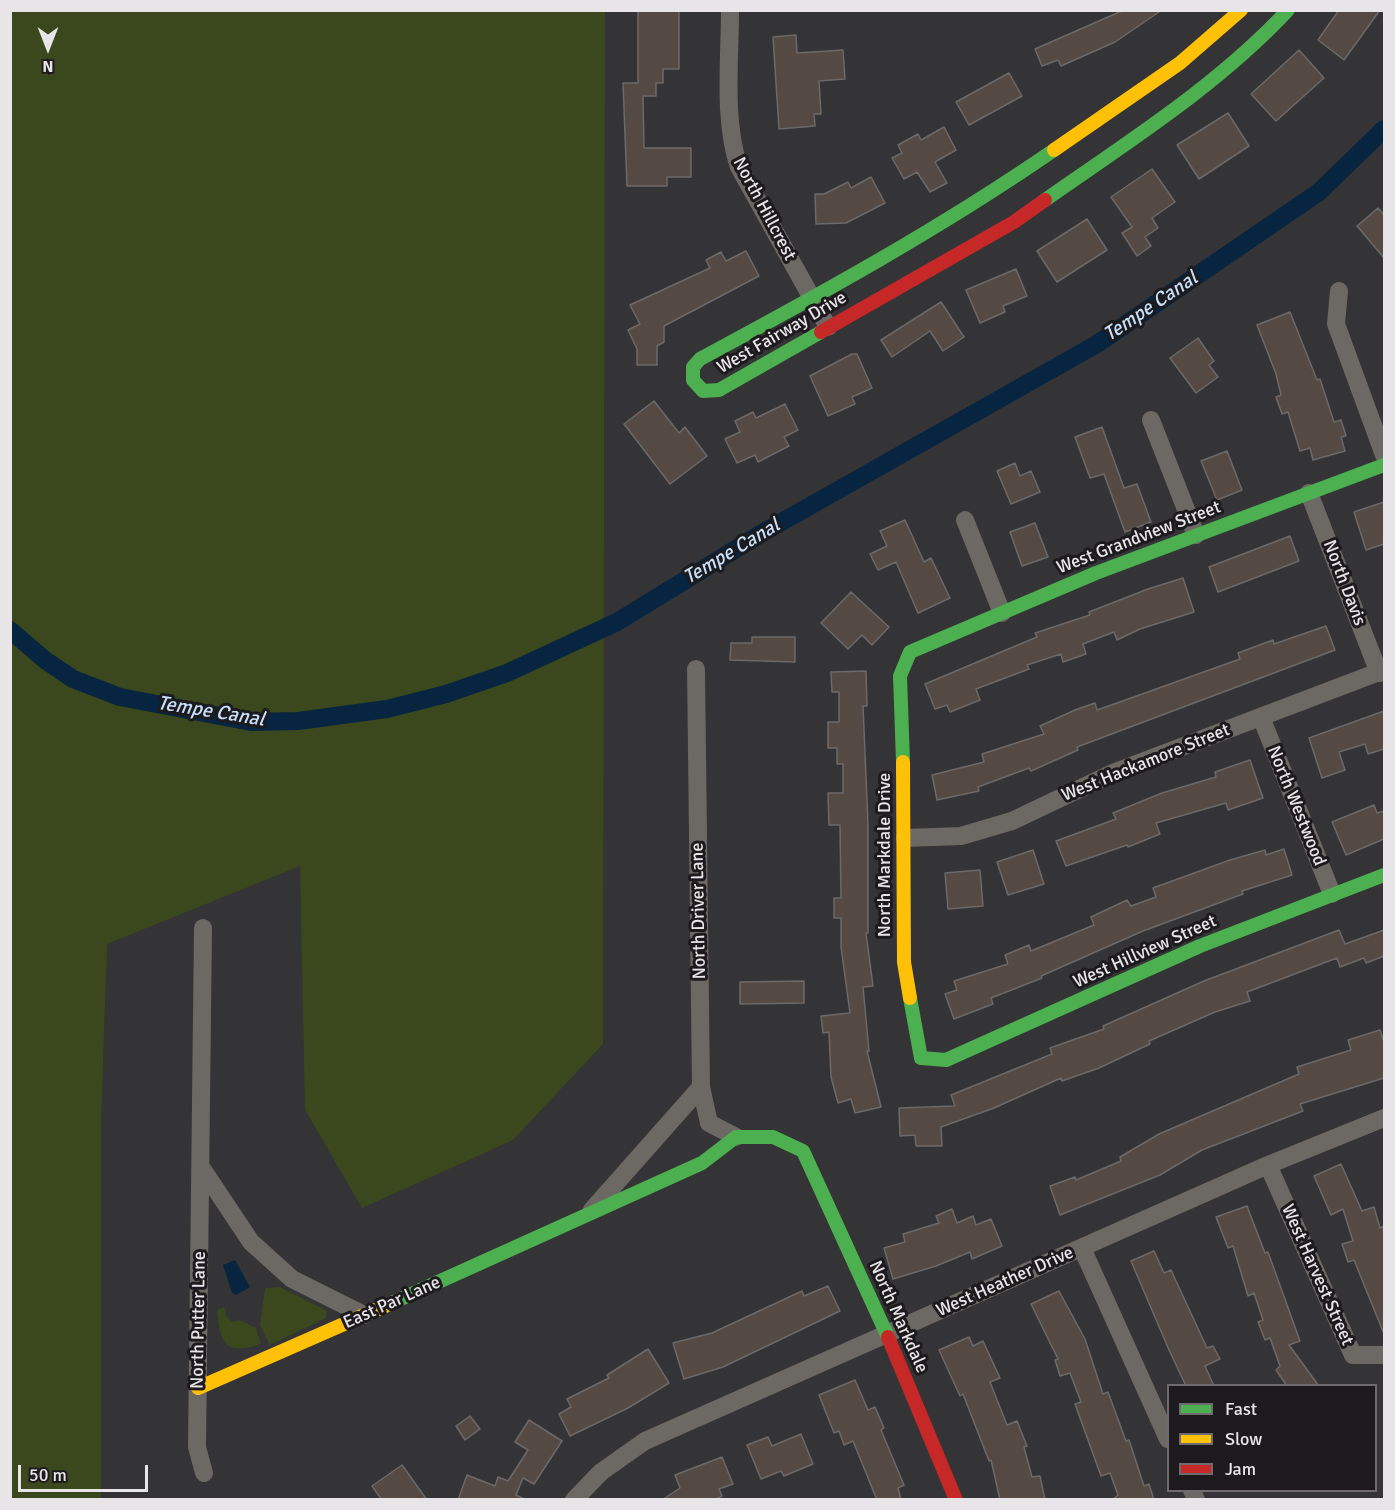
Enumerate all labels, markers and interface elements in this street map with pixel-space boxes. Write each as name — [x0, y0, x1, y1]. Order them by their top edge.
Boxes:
north arrow — [18, 18, 78, 78]
text: N — [42, 56, 54, 76]
street label: North Hillcrest — [728, 154, 800, 264]
water label: Tempe Canal — [1099, 267, 1203, 347]
street label: West Fairway Drive — [713, 287, 851, 379]
street label: West Grandview Street — [1054, 497, 1224, 579]
water label: Tempe Canal — [679, 514, 785, 590]
street label: North Davis — [1318, 537, 1370, 629]
water label: Tempe Canal — [156, 692, 266, 732]
street label: West Hackamore Street — [1059, 719, 1233, 807]
street label: North Westwood — [1262, 743, 1330, 869]
street label: North Markdale Drive — [874, 773, 896, 937]
street label: North Driver Lane — [687, 842, 711, 980]
street label: West Hillview Street — [1070, 911, 1220, 993]
street label: West Harvest Street — [1276, 1201, 1358, 1349]
street label: West Heather Drive — [933, 1242, 1077, 1322]
street label: North Putter Lane — [187, 1251, 211, 1389]
street label: North Markdale — [864, 1258, 932, 1376]
street label: East Par Lane — [340, 1272, 444, 1334]
legend — [1167, 1384, 1377, 1492]
text: Fast — [1225, 1398, 1257, 1420]
text: Slow — [1225, 1428, 1262, 1450]
scale bar — [21, 1453, 152, 1491]
text: Jam — [1225, 1458, 1256, 1480]
text: 50 m — [29, 1464, 67, 1486]

